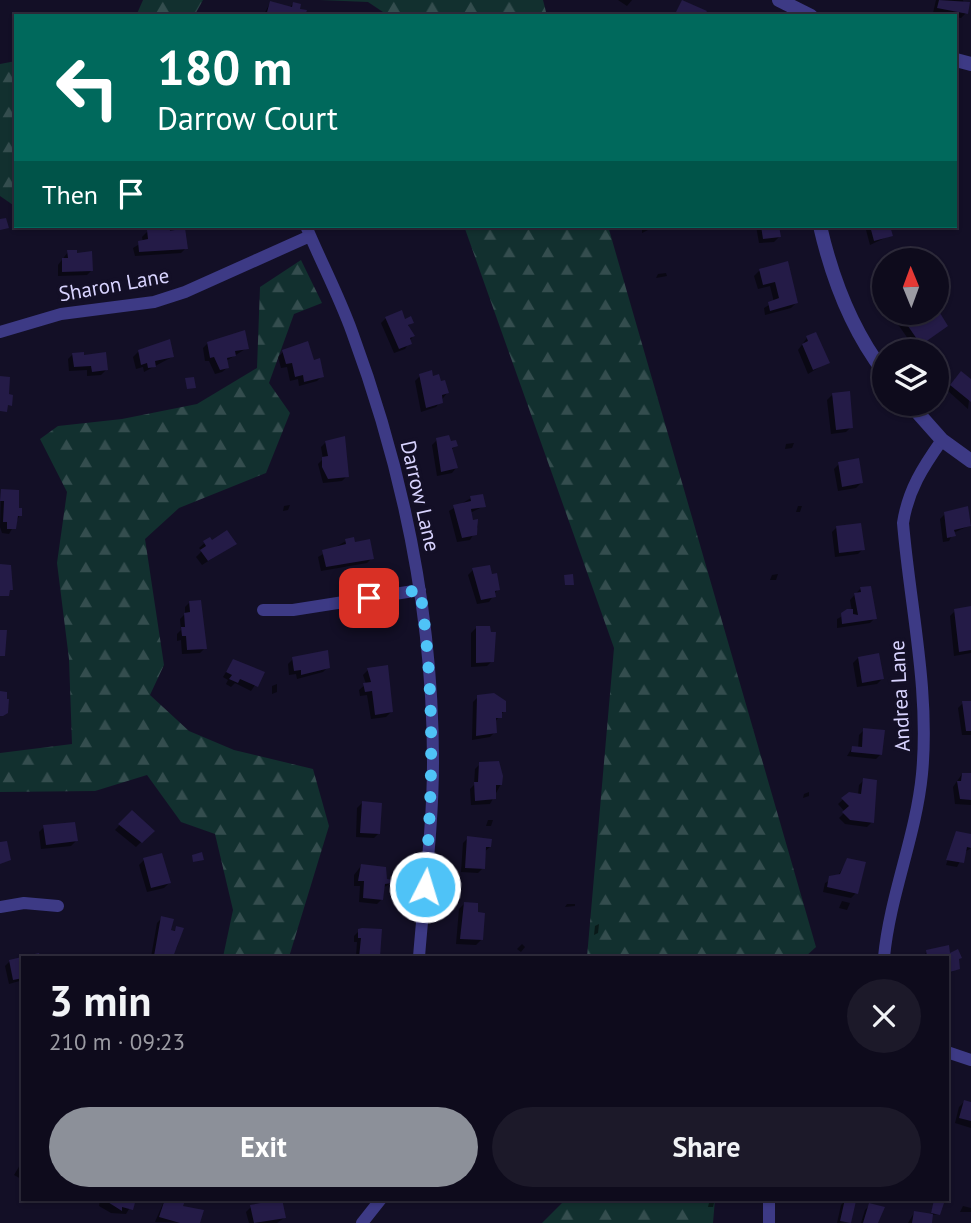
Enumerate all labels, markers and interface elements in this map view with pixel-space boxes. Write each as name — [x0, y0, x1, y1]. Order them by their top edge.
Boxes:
text: 180 m — [157, 35, 292, 99]
icon: left — [42, 42, 133, 133]
text: Darrow Court — [157, 97, 338, 139]
icon: arrive — [112, 175, 150, 213]
text: Then — [42, 178, 98, 211]
north arrow — [872, 248, 948, 326]
map controls — [872, 248, 949, 416]
street label: Sharon Lane — [57, 262, 171, 307]
button: layers — [872, 339, 949, 416]
street label: Darrow Lane — [395, 438, 446, 554]
pin — [339, 568, 399, 628]
icon: arrive — [350, 579, 388, 617]
street label: Andrea Lane — [883, 639, 916, 753]
position arrow — [388, 850, 462, 924]
text: 3 min — [49, 973, 151, 1028]
button: close — [847, 979, 921, 1053]
text: 210 m · 09:23 — [49, 1027, 185, 1056]
button: Exit — [49, 1107, 478, 1187]
button: Share — [492, 1107, 921, 1187]

